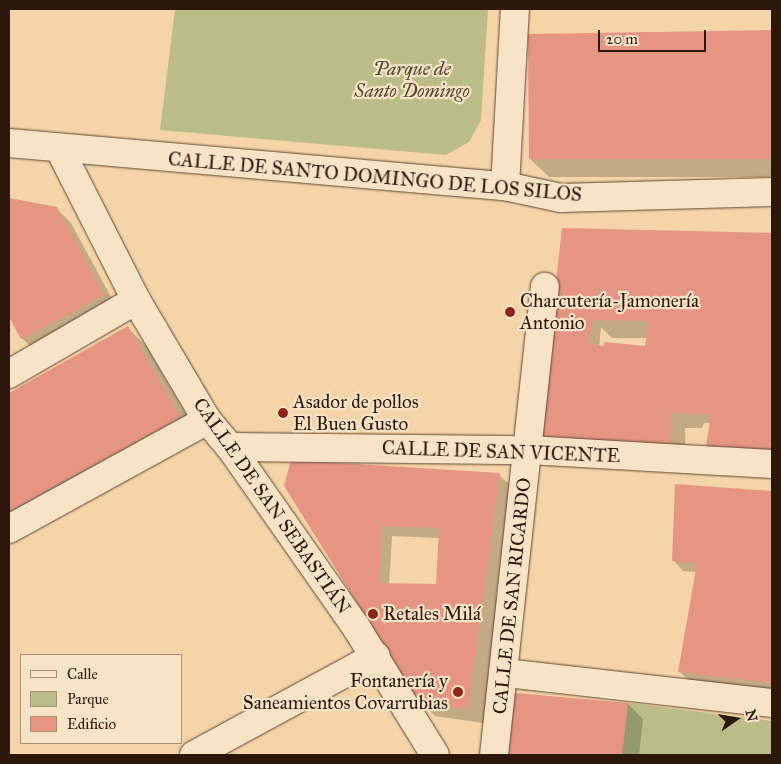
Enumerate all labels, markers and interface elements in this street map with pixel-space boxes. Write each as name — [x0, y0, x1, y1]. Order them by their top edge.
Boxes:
scale bar — [601, 20, 708, 52]
text: 20 m — [606, 30, 638, 48]
park label: Parque de Santo Domingo — [354, 58, 470, 102]
street label: CALLE DE SANTO DOMINGO DE LOS SILOS — [167, 148, 583, 206]
place label: Charcutería-Jamonería Antonio — [520, 290, 699, 334]
marker: Charcutería-Jamonería Antonio — [504, 306, 516, 318]
place label: Asador de pollos El Buen Gusto — [293, 391, 419, 435]
street label: CALLE DE SAN SEBASTIÁN — [188, 393, 356, 619]
marker: Asador de pollos El Buen Gusto — [277, 407, 289, 419]
street label: CALLE DE SAN VICENTE — [382, 436, 620, 468]
street label: CALLE DE SAN RICARDO — [488, 477, 536, 715]
place label: Retales Milá — [383, 603, 481, 625]
marker: Retales Milá — [367, 608, 379, 620]
legend — [20, 654, 182, 744]
text: Calle — [67, 665, 98, 683]
place label: Fontanería y Saneamientos Covarrubias — [243, 670, 448, 714]
marker: Fontanería y Saneamientos Covarrubias — [452, 686, 464, 698]
text: Parque — [67, 690, 109, 708]
north arrow — [711, 694, 761, 744]
text: N — [741, 708, 761, 723]
text: Edificio — [67, 715, 116, 733]

